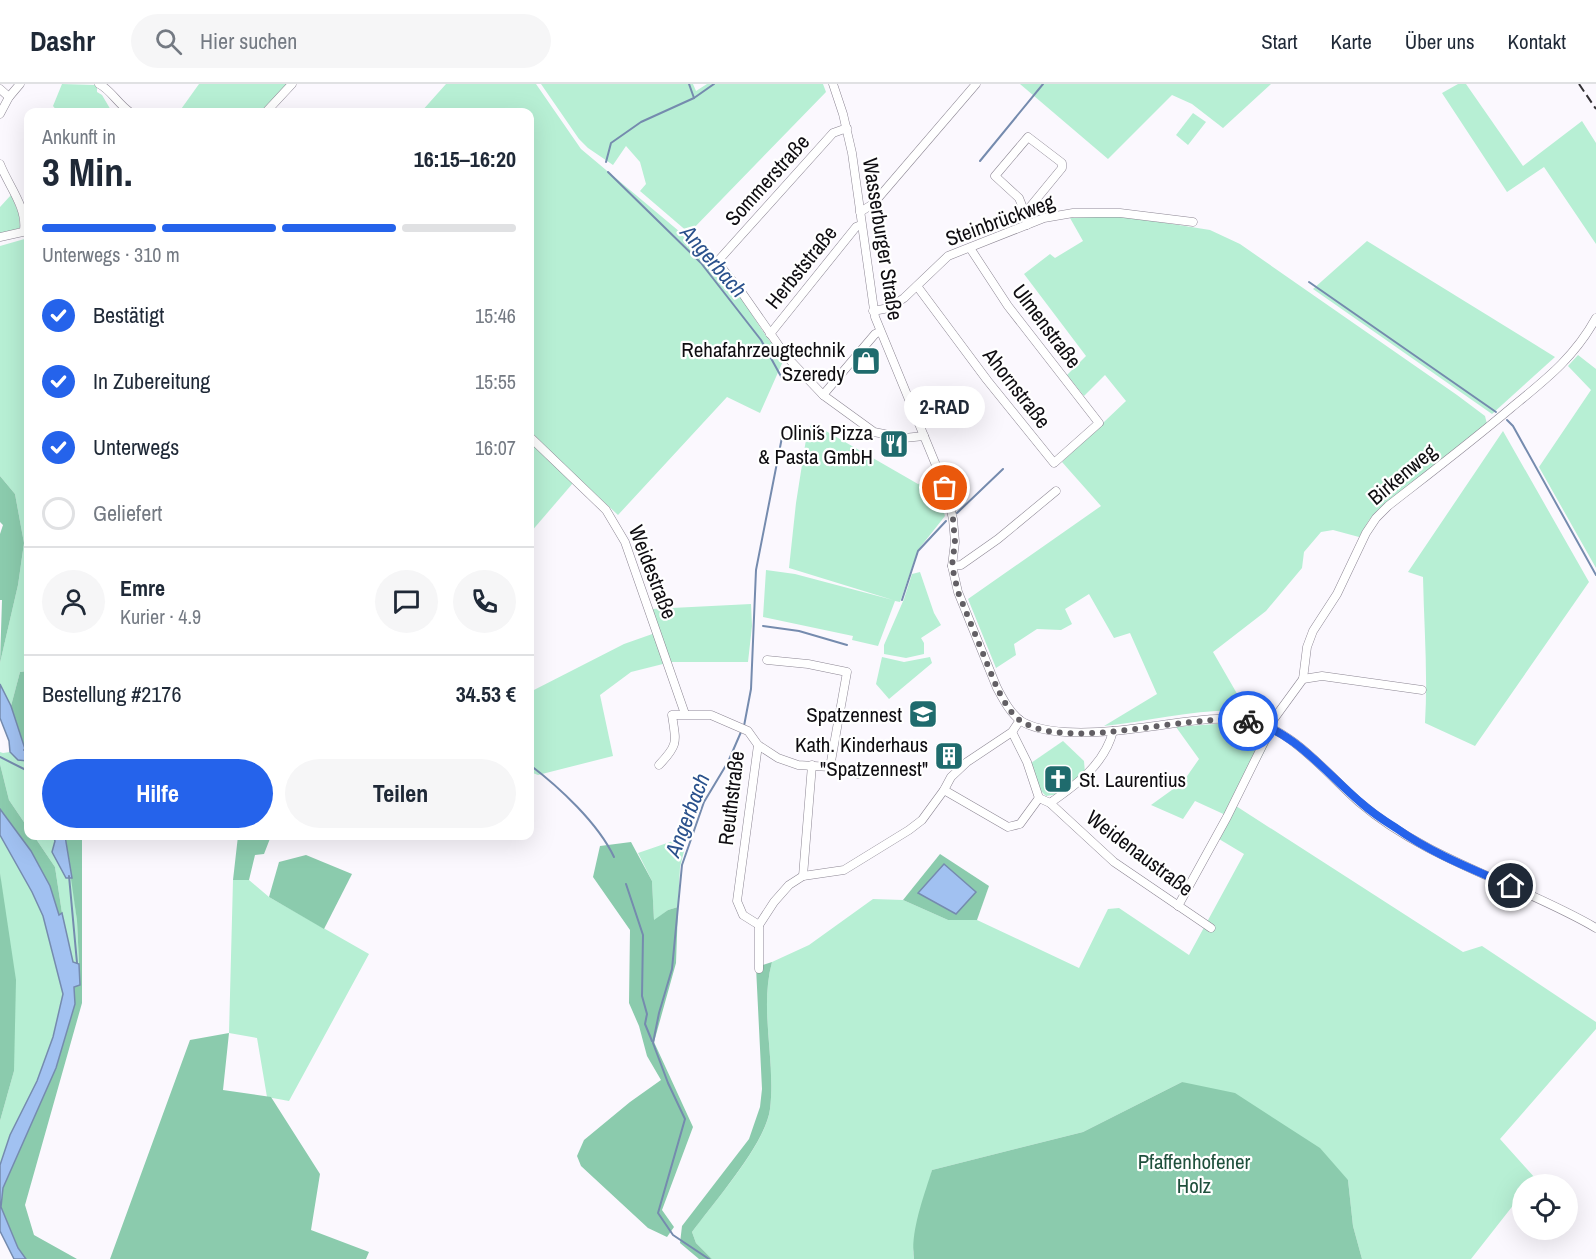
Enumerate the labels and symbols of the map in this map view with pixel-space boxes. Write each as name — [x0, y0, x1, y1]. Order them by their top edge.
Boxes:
street label: Sommerstraße — [718, 128, 816, 232]
street label: Wasserburger Straße — [856, 156, 910, 322]
street label: Steinbrückweg — [942, 187, 1059, 253]
water label: Angerbach — [673, 217, 754, 304]
street label: Herbststraße — [758, 219, 844, 315]
street label: Ulmenstraße — [1006, 278, 1088, 374]
place label: Rehafahrzeugtechnik Szeredy — [681, 335, 845, 388]
street label: Ahornstraße — [976, 341, 1058, 434]
shop icon: Rehafahrzeugtechnik Szeredy — [850, 345, 882, 377]
callout: 2-RAD — [904, 386, 986, 428]
place label: Olini´s Pizza & Pasta GmbH — [758, 418, 873, 471]
restaurant icon: Olini´s Pizza & Pasta GmbH — [878, 428, 910, 460]
street label: Birkenweg — [1362, 436, 1443, 511]
pin — [919, 462, 970, 513]
street label: Weidestraße — [622, 521, 684, 623]
courier — [1218, 691, 1278, 751]
school or university icon: Spatzennest — [907, 698, 939, 730]
place label: Spatzennest — [806, 700, 902, 729]
place label: Kath. Kinderhaus "Spatzennest" — [795, 730, 928, 783]
building icon: Kath. Kinderhaus "Spatzennest" — [933, 740, 965, 772]
street label: Reuthstraße — [711, 749, 751, 847]
church icon: St. Laurentius — [1042, 763, 1074, 795]
place label: St. Laurentius — [1079, 765, 1186, 794]
water label: Angerbach — [657, 769, 717, 862]
street label: Weidenaustraße — [1081, 803, 1199, 903]
pin — [1485, 860, 1536, 911]
park label: Pfaffenhofener Holz — [1138, 1147, 1251, 1200]

